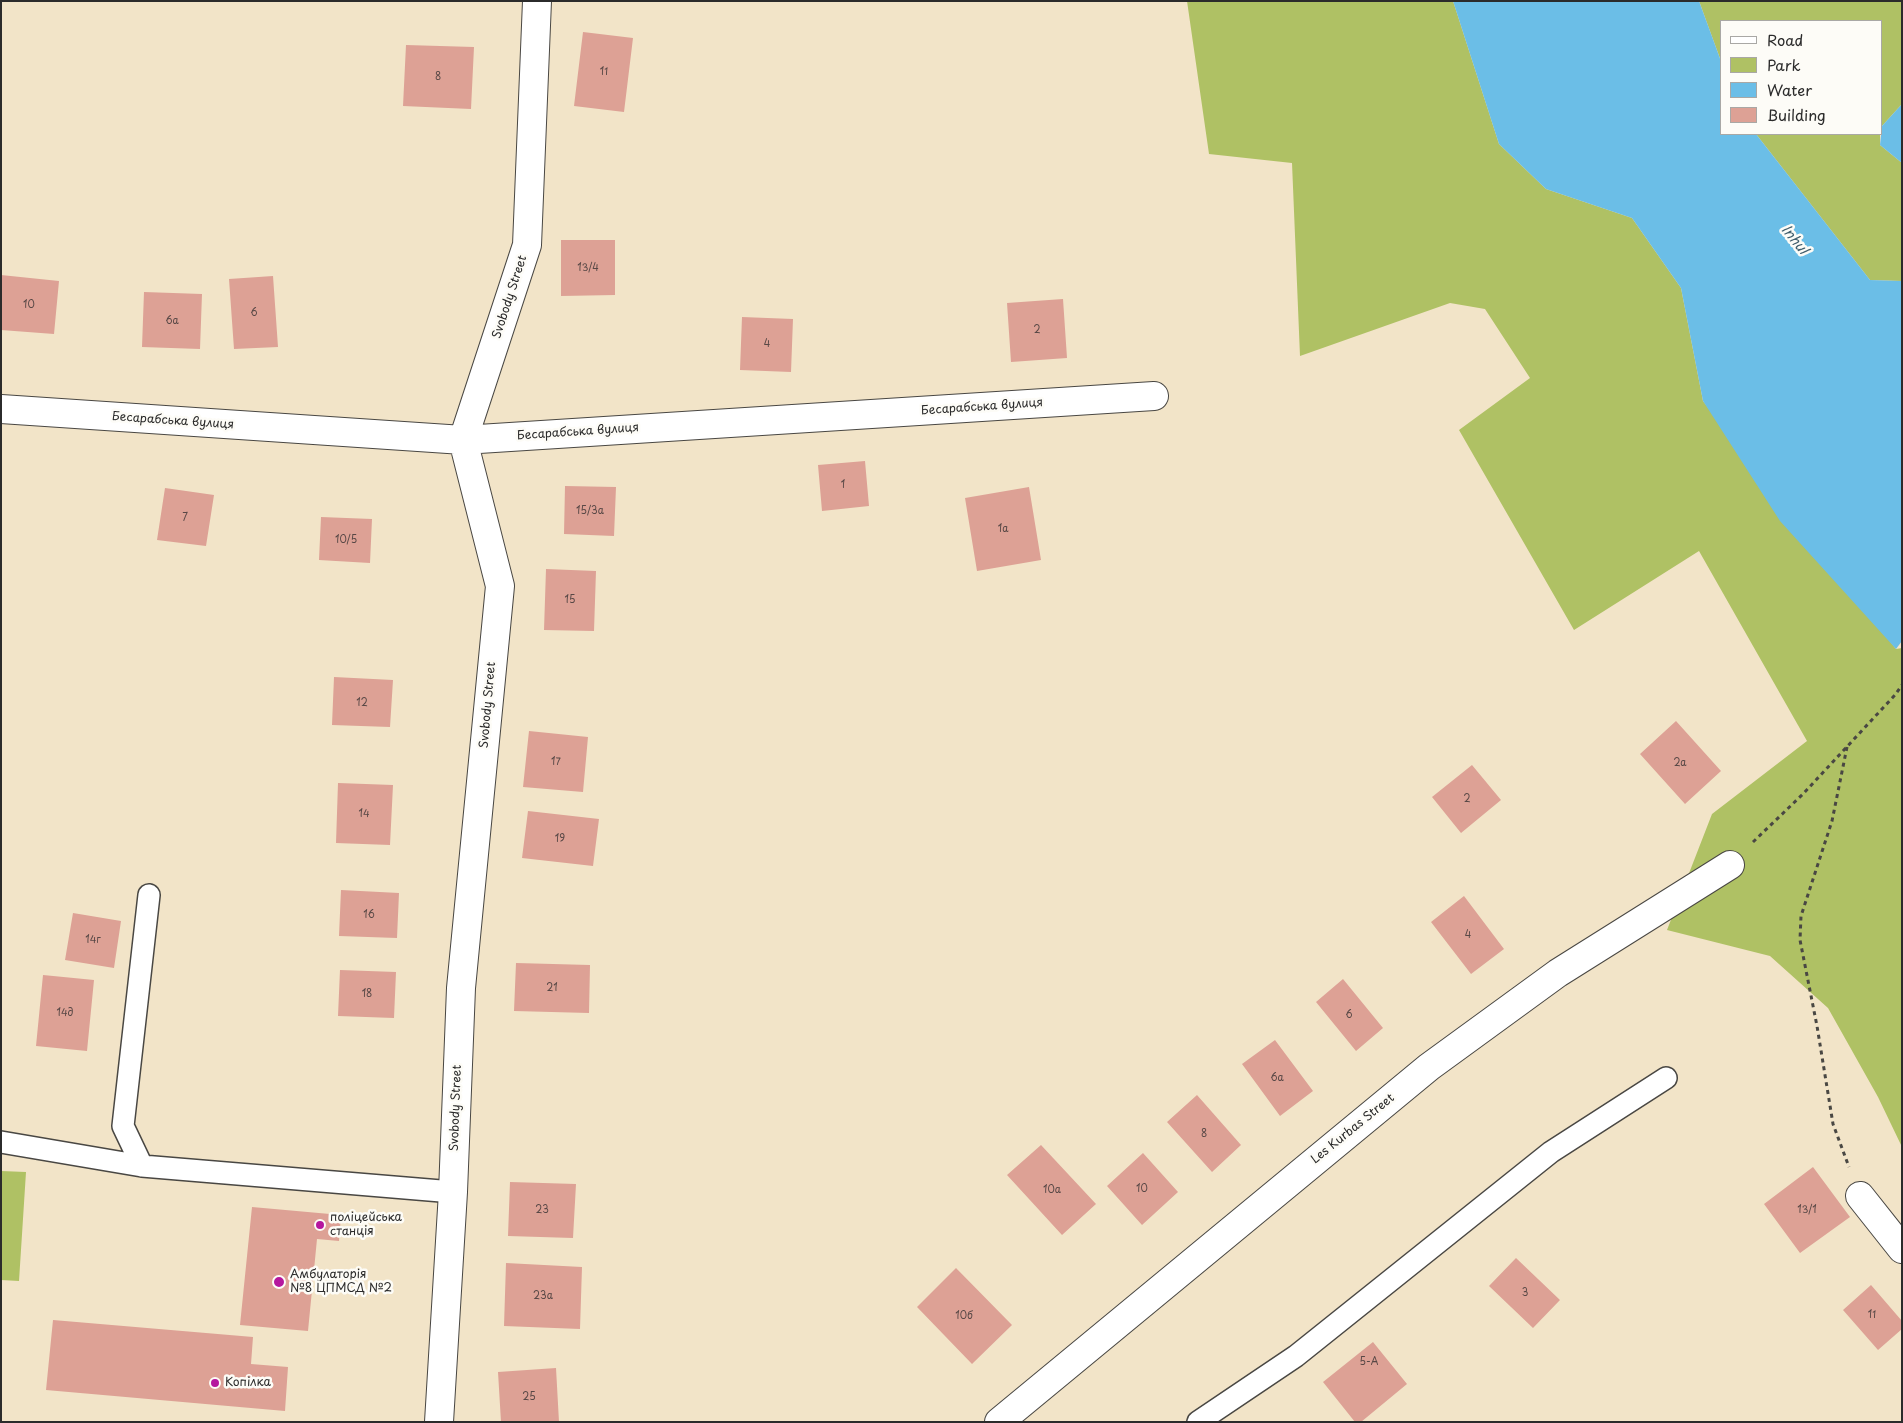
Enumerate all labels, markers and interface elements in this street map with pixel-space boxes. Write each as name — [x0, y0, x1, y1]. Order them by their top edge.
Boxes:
legend — [1720, 20, 1883, 135]
text: Road — [1767, 28, 1803, 51]
text: Park — [1767, 53, 1801, 76]
house number: 11 — [600, 66, 608, 78]
house number: 8 — [435, 71, 441, 83]
text: Water — [1767, 78, 1812, 101]
text: Building — [1767, 103, 1826, 126]
water label: Inhul — [1777, 222, 1811, 258]
street label: Svobody Street — [490, 254, 530, 340]
house number: 13/4 — [577, 262, 599, 274]
house number: 10 — [23, 299, 35, 311]
house number: 6 — [250, 307, 258, 319]
house number: 6а — [165, 315, 179, 327]
house number: 2 — [1033, 324, 1041, 336]
house number: 4 — [764, 338, 770, 350]
street label: Бесарабська вулиця — [921, 396, 1043, 418]
street label: Бесарабська вулиця — [112, 410, 234, 432]
street label: Бесарабська вулиця — [517, 421, 639, 443]
house number: 1 — [841, 479, 845, 491]
house number: 15/3а — [576, 505, 604, 517]
house number: 7 — [182, 512, 188, 524]
house number: 1а — [998, 523, 1008, 535]
house number: 10/5 — [335, 534, 357, 546]
house number: 15 — [565, 594, 575, 606]
street label: Svobody Street — [477, 661, 499, 749]
house number: 12 — [356, 697, 368, 709]
house number: 17 — [551, 756, 561, 768]
house number: 2а — [1673, 757, 1687, 769]
house number: 2 — [1463, 793, 1471, 805]
house number: 14 — [358, 808, 370, 820]
house number: 19 — [555, 833, 565, 845]
house number: 16 — [363, 909, 375, 921]
house number: 4 — [1465, 929, 1471, 941]
house number: 14г — [85, 934, 101, 946]
house number: 21 — [546, 982, 558, 994]
house number: 18 — [362, 988, 372, 1000]
house number: 14д — [56, 1007, 74, 1019]
house number: 6 — [1345, 1009, 1353, 1021]
street label: Svobody Street — [447, 1065, 465, 1151]
house number: 6а — [1270, 1072, 1284, 1084]
street label: Les Kurbas Street — [1308, 1091, 1398, 1167]
house number: 8 — [1201, 1128, 1207, 1140]
house number: 10 — [1136, 1183, 1148, 1195]
house number: 10а — [1043, 1184, 1061, 1196]
house number: 23 — [535, 1204, 549, 1216]
house number: 13/1 — [1797, 1204, 1817, 1216]
place label: поліцейська станція — [330, 1211, 402, 1239]
marker: поліцейська станція — [314, 1219, 326, 1231]
place label: Амбулаторія №8 ЦПМСД №2 — [290, 1268, 392, 1296]
marker: Амбулаторія №8 ЦПМСД №2 — [272, 1275, 286, 1289]
house number: 3 — [1522, 1287, 1528, 1299]
house number: 23а — [533, 1290, 553, 1302]
house number: 11 — [1868, 1309, 1876, 1321]
house number: 10б — [955, 1310, 973, 1322]
house number: 5-А — [1360, 1356, 1378, 1368]
place label: Копілка — [225, 1376, 271, 1390]
marker: Копілка — [209, 1377, 221, 1389]
house number: 25 — [522, 1391, 536, 1403]

